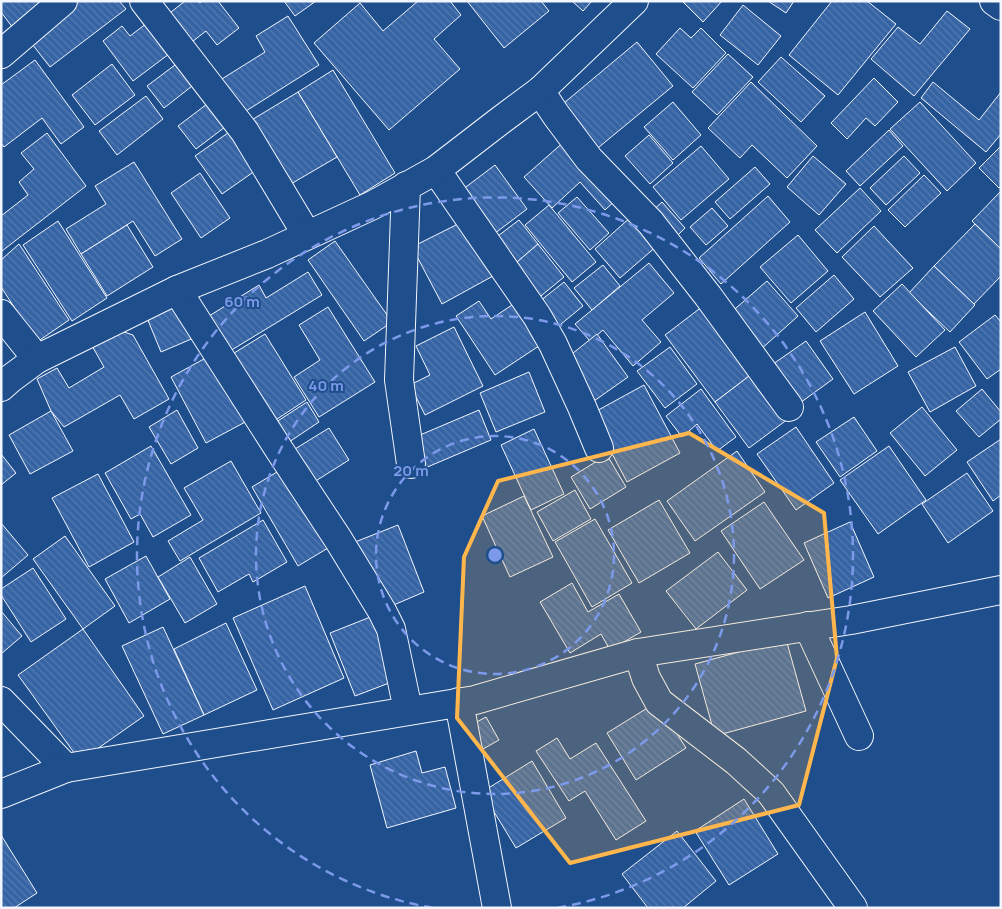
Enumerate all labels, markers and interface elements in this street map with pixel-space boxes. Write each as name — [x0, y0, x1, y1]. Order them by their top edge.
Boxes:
text: 60 m — [224, 291, 260, 312]
text: 40 m — [308, 375, 344, 396]
text: 20 m — [393, 460, 429, 481]
centre of rings — [486, 546, 504, 564]

